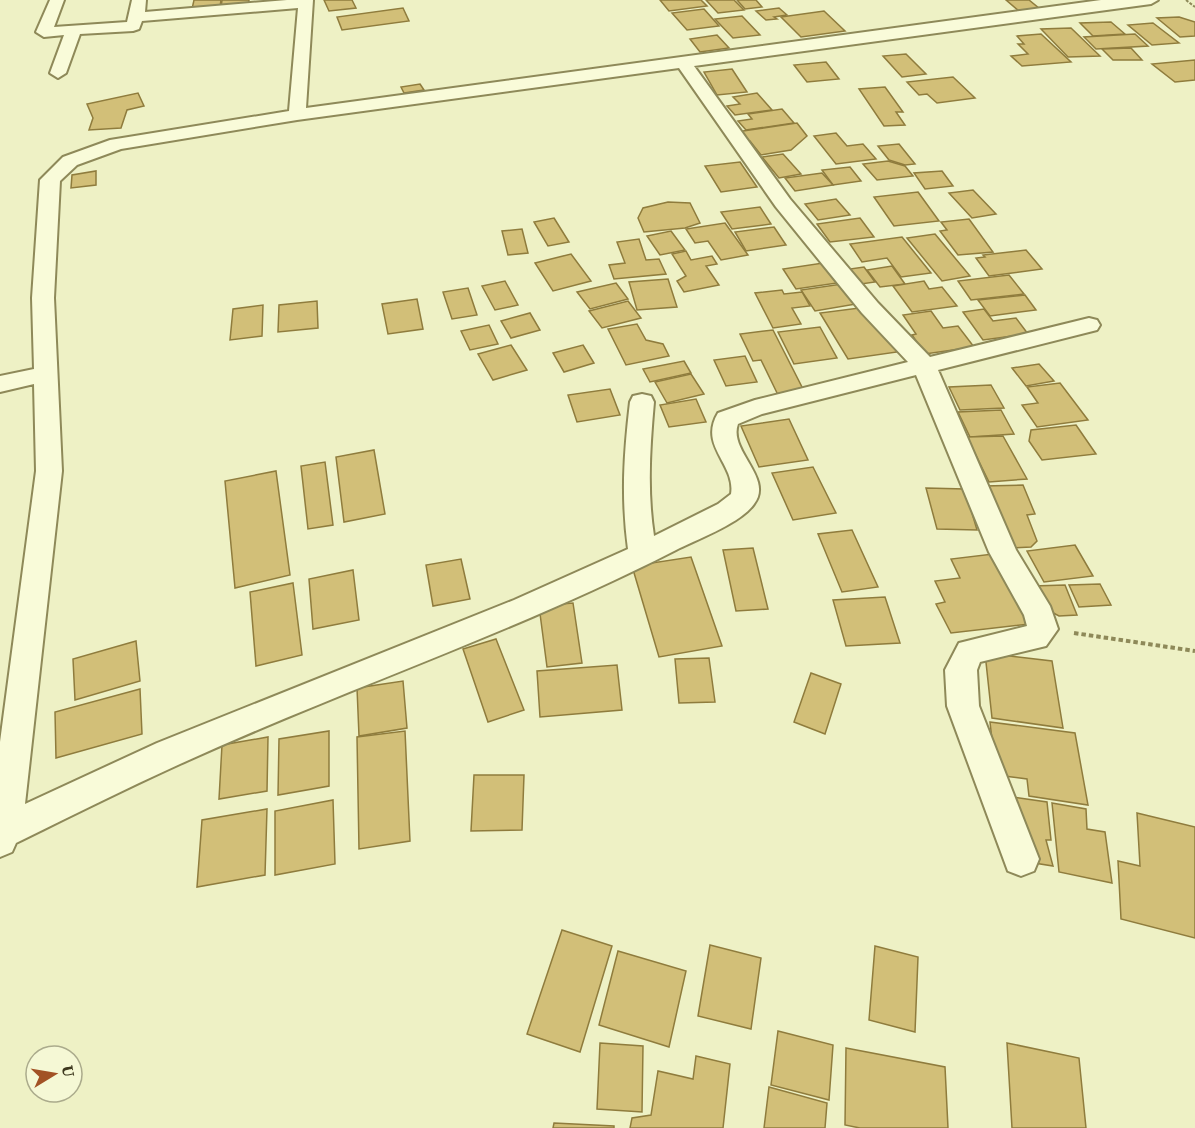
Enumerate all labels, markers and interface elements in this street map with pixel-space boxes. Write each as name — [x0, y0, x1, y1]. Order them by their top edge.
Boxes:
north arrow — [24, 1044, 84, 1104]
text: U — [57, 1063, 81, 1079]

